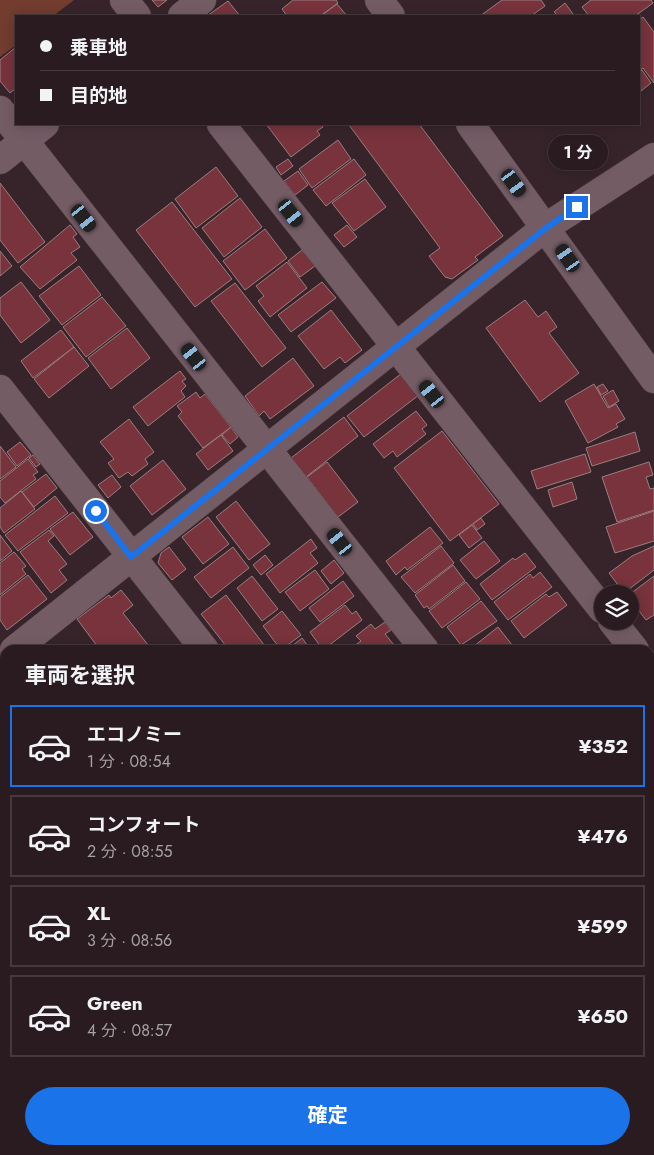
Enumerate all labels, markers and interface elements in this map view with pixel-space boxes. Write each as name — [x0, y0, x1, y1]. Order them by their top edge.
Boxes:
text: 乗車地 — [70, 34, 127, 61]
text: 目的地 — [70, 82, 127, 109]
callout: 1 分 — [547, 134, 607, 170]
text: 1 分 — [564, 141, 592, 164]
car — [499, 166, 528, 200]
route end — [566, 196, 588, 218]
car — [275, 197, 306, 229]
car — [68, 202, 99, 234]
car — [553, 241, 582, 275]
car — [178, 341, 209, 373]
car — [416, 378, 447, 410]
route start — [85, 500, 107, 522]
car — [324, 526, 355, 558]
map controls — [594, 585, 639, 630]
button: layers — [594, 585, 639, 630]
text: 車両を選択 — [25, 659, 135, 691]
text: エコノミー — [87, 721, 182, 748]
icon: car — [27, 724, 72, 769]
text: ¥352 — [579, 733, 628, 760]
text: 1 分 · 08:54 — [87, 750, 171, 773]
text: コンフォート — [87, 811, 200, 838]
icon: car — [27, 814, 72, 859]
text: ¥476 — [578, 823, 628, 850]
text: 2 分 · 08:55 — [87, 840, 173, 863]
text: XL — [87, 900, 110, 927]
icon: car — [27, 904, 72, 949]
text: ¥599 — [578, 913, 628, 940]
text: 3 分 · 08:56 — [87, 929, 172, 952]
text: Green — [87, 990, 143, 1017]
icon: car — [27, 994, 72, 1039]
text: ¥650 — [578, 1003, 628, 1030]
text: 4 分 · 08:57 — [87, 1019, 172, 1042]
button: 確定 — [25, 1087, 630, 1145]

